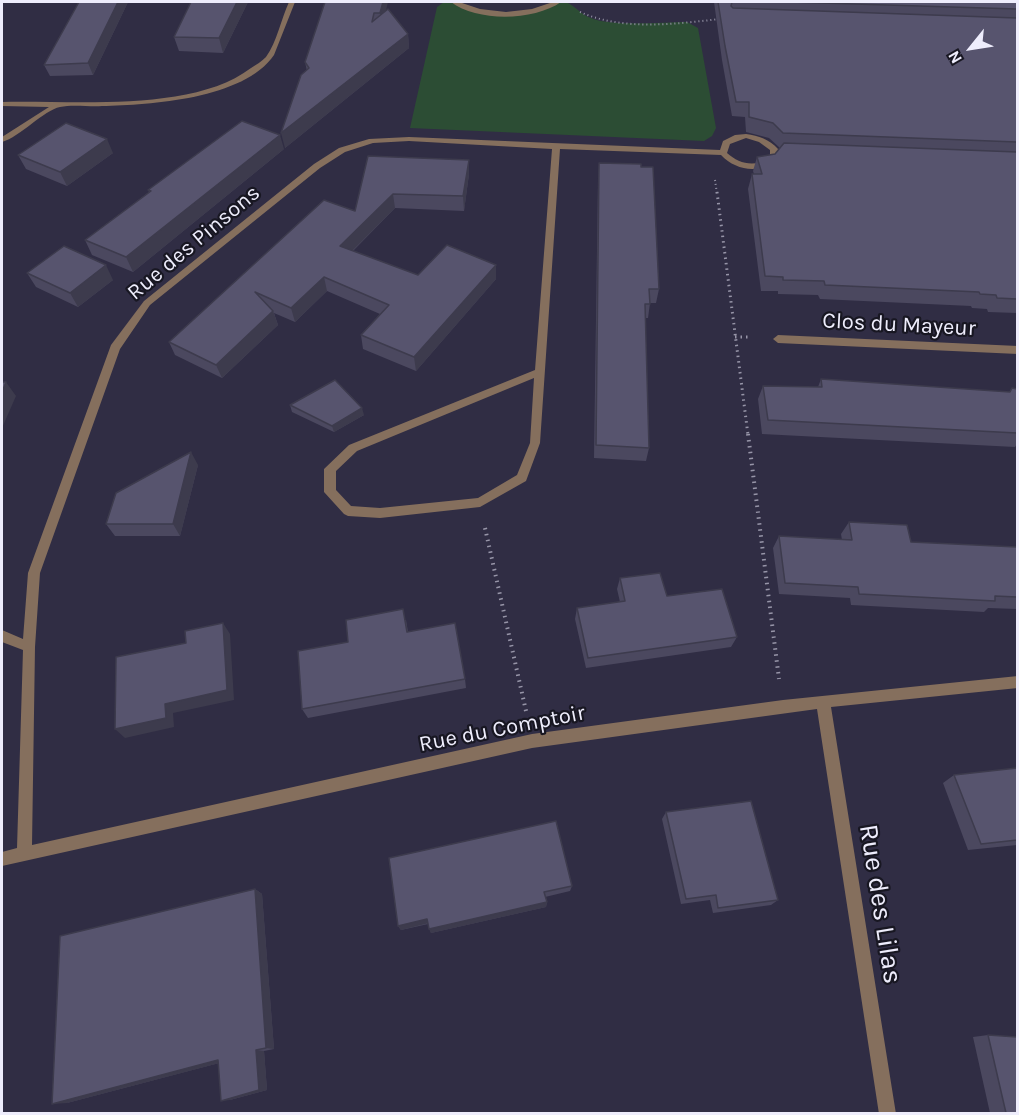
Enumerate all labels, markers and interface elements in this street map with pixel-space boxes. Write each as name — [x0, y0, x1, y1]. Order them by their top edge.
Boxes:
north arrow — [941, 18, 1001, 78]
text: N — [944, 48, 966, 67]
street label: Rue des Pinsons — [122, 180, 266, 306]
street label: Clos du Mayeur — [822, 308, 976, 342]
street label: Rue du Comptoir — [417, 700, 587, 758]
street label: Rue des Lilas — [851, 822, 909, 986]

